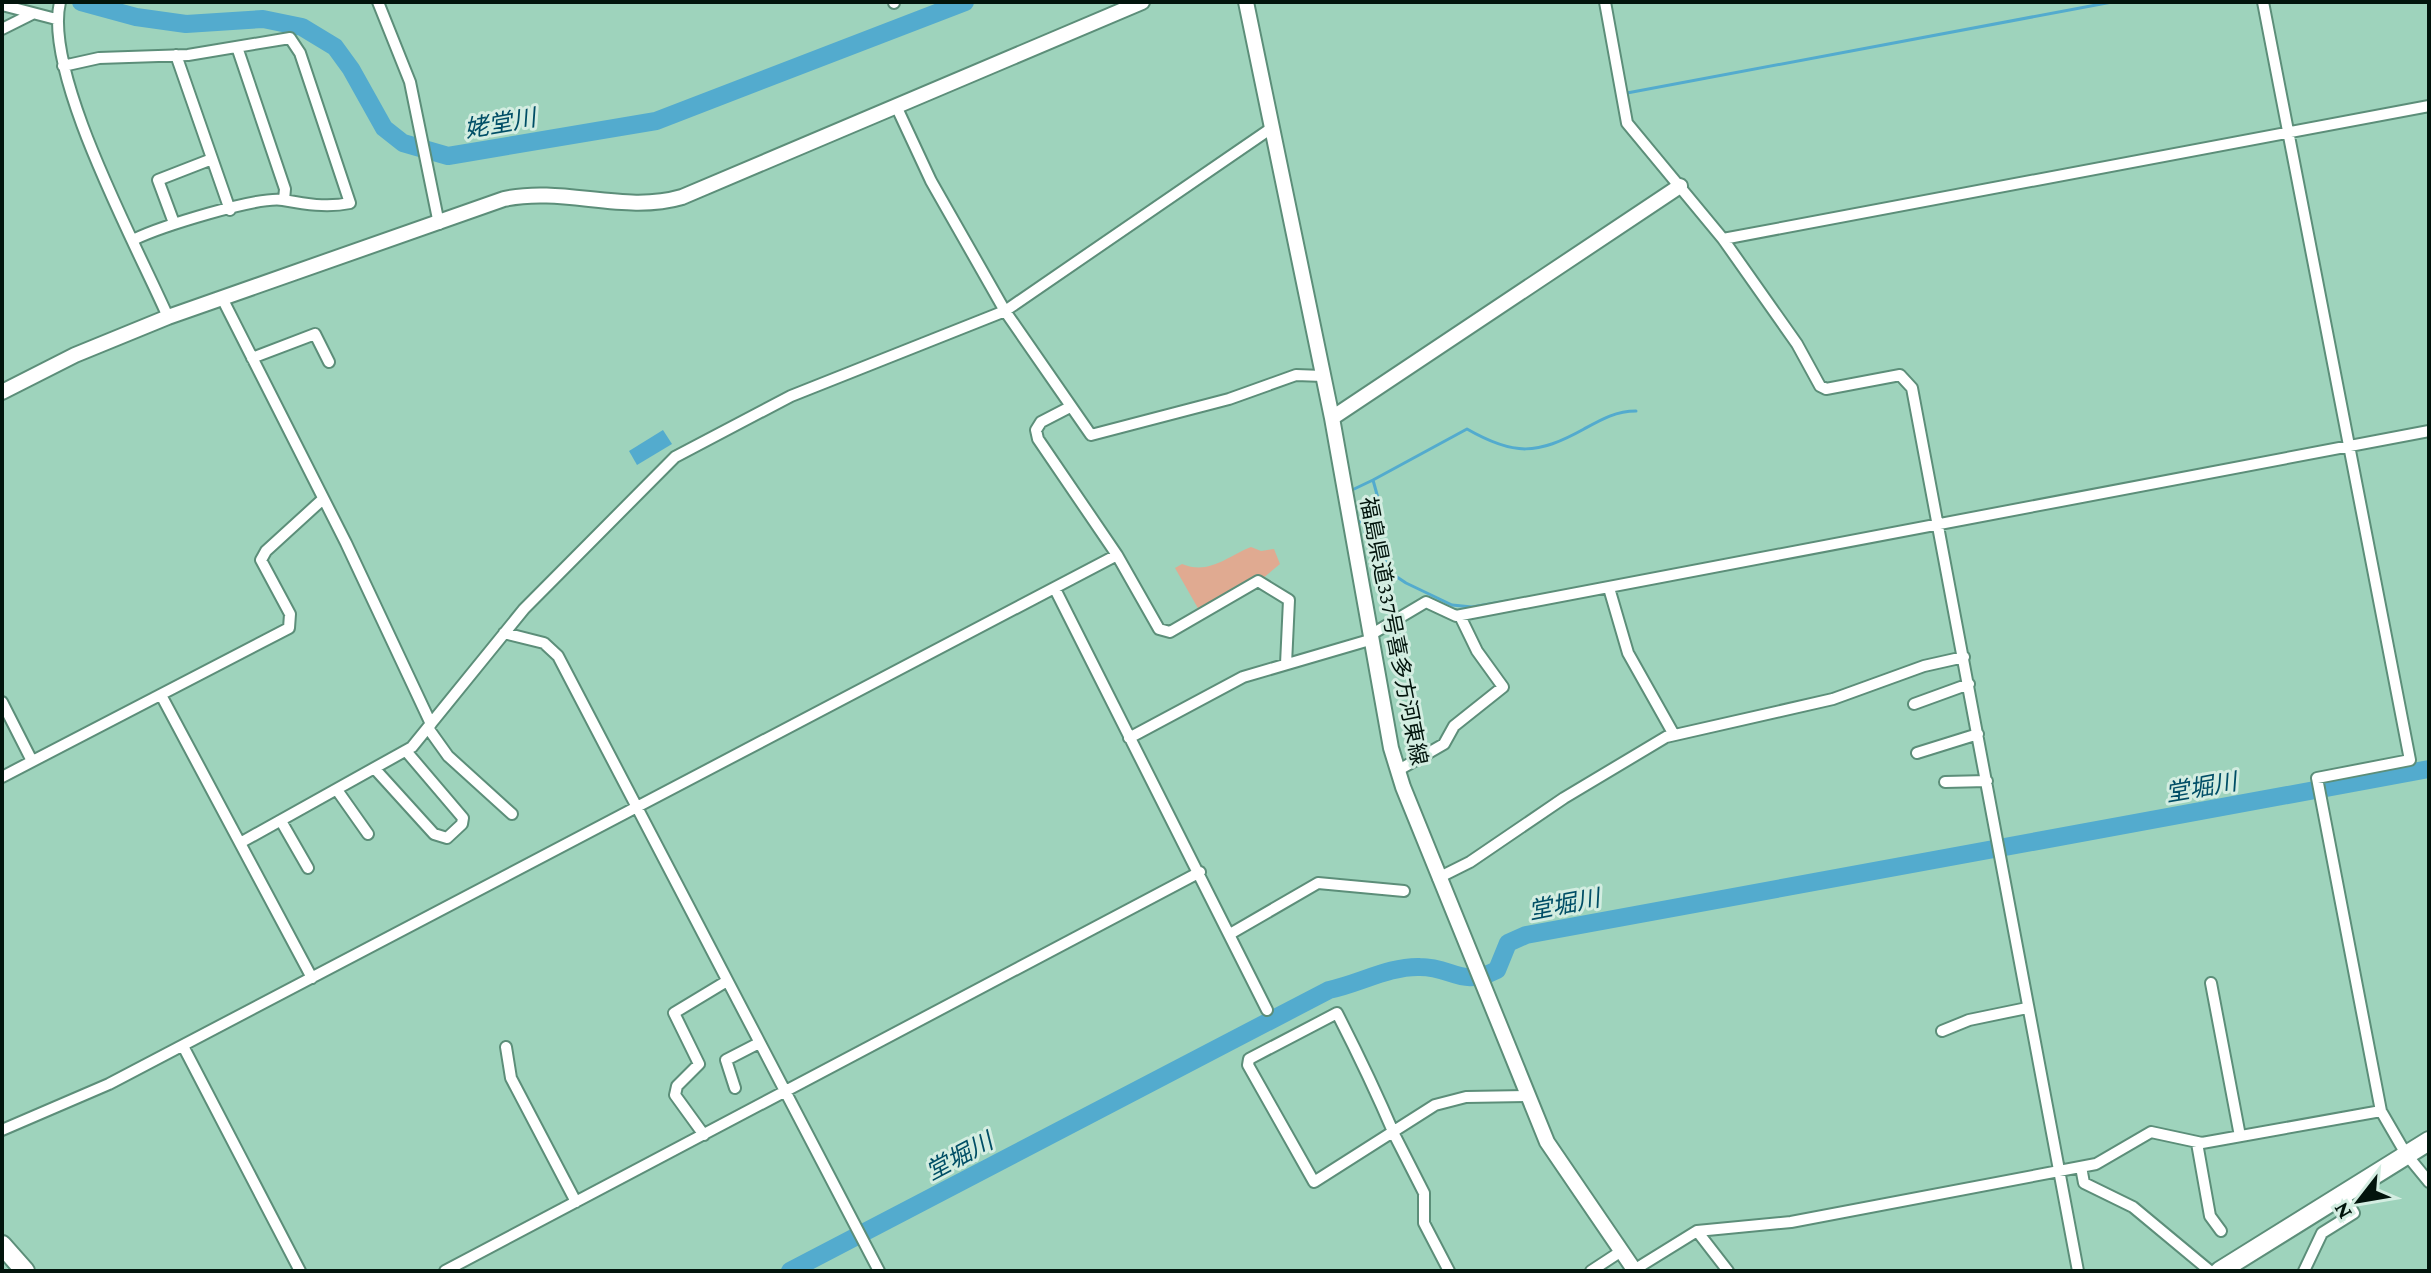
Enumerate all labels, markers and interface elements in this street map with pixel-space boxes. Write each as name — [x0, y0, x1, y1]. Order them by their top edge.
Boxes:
water label: 姥堂川 — [462, 103, 541, 143]
street label: 福島県道337号喜多方河東線 — [1356, 495, 1432, 767]
water label: 堂堀川 — [2163, 767, 2242, 807]
water label: 堂堀川 — [1526, 883, 1605, 924]
water label: 堂堀川 — [921, 1126, 1000, 1185]
north arrow — [2319, 1161, 2399, 1241]
text: N — [2328, 1198, 2357, 1224]

